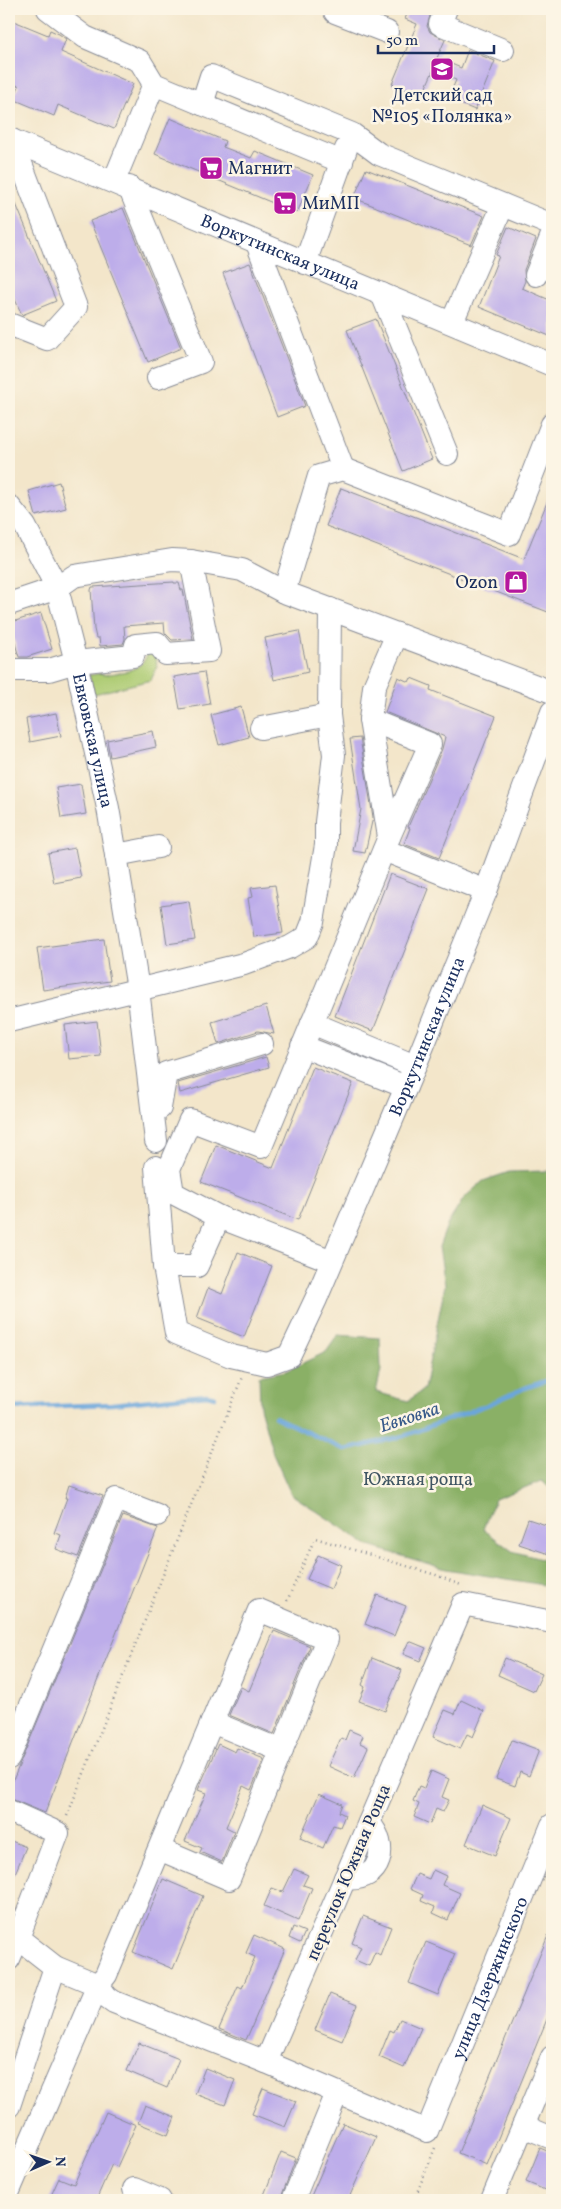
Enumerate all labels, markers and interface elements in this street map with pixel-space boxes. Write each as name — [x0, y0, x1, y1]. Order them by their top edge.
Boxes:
scale bar — [378, 22, 495, 54]
text: 50 m — [386, 31, 418, 52]
school or university icon: Детский сад №105 «Полянка» — [429, 56, 455, 82]
place label: Детский сад №105 «Полянка» — [372, 84, 512, 130]
supermarket icon: Магнит — [198, 155, 224, 181]
place label: Магнит — [228, 157, 292, 182]
supermarket icon: МиМП — [272, 190, 298, 216]
place label: МиМП — [302, 192, 360, 217]
street label: Воркутинская улица — [196, 209, 363, 298]
shop icon: Ozon — [503, 569, 529, 595]
place label: Ozon — [456, 571, 498, 596]
street label: Евковская улица — [65, 671, 119, 810]
street label: Воркутинская улица — [384, 953, 472, 1121]
water label: Евковка — [376, 1396, 443, 1440]
park label: Южная роща — [363, 1468, 473, 1493]
street label: переулок Южная Роща — [301, 1781, 398, 1965]
street label: улица Дзержинского — [447, 1893, 535, 2063]
north arrow — [22, 2136, 72, 2186]
text: N — [50, 2156, 69, 2167]

